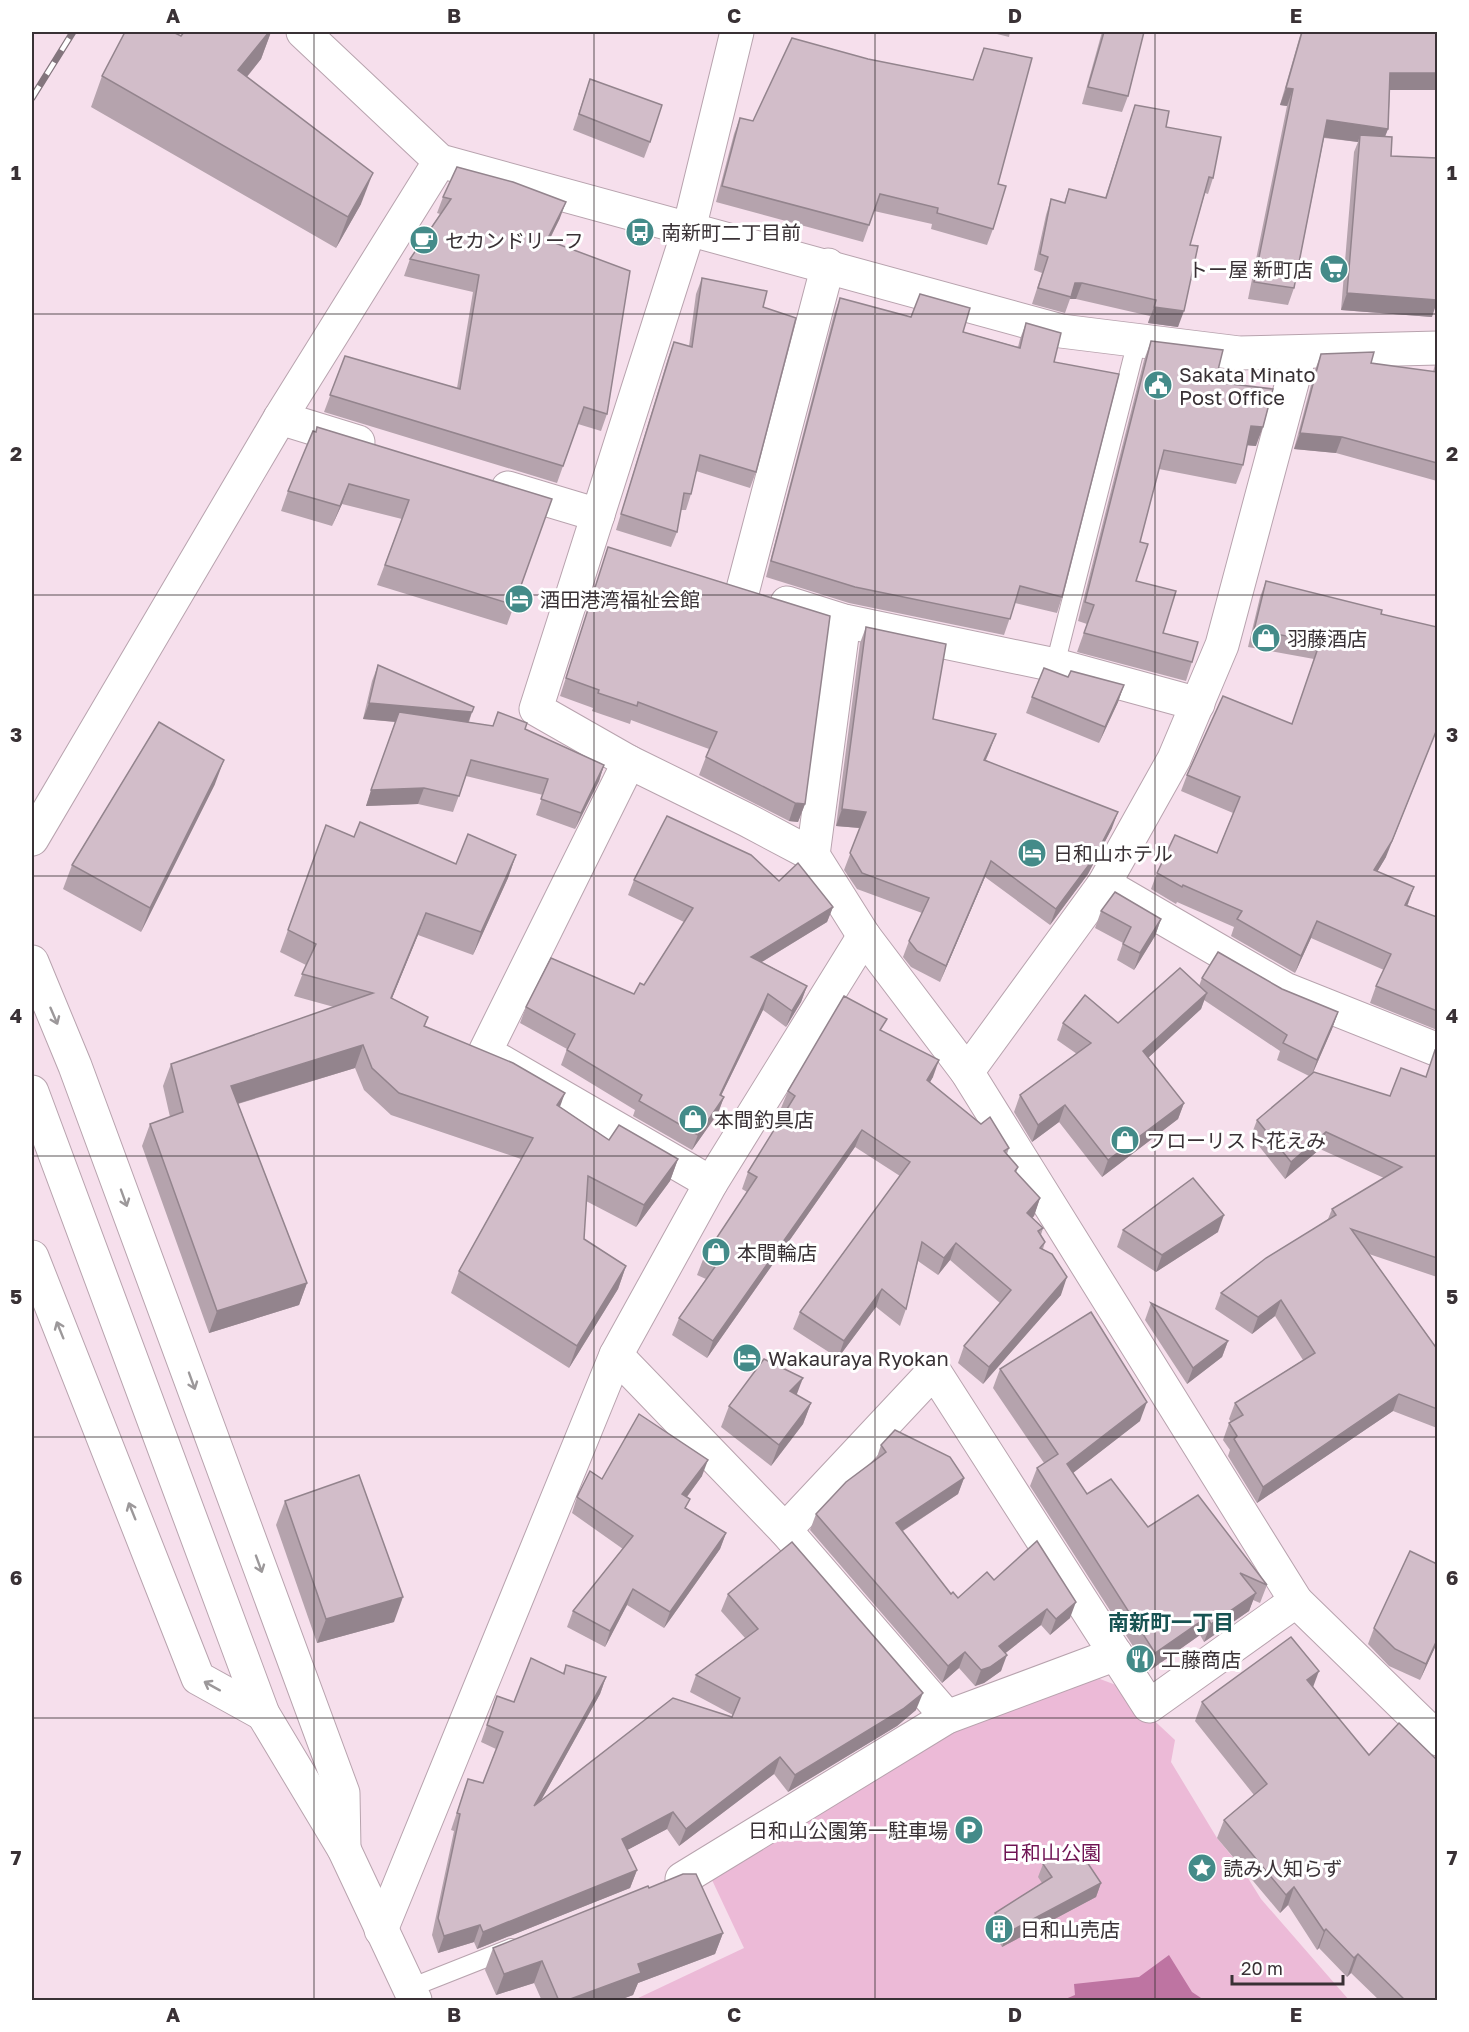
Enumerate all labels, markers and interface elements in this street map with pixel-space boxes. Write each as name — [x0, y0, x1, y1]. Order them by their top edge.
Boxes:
text: A — [166, 3, 180, 27]
text: B — [447, 3, 461, 27]
text: C — [727, 3, 741, 27]
text: D — [1008, 3, 1022, 27]
text: E — [1290, 3, 1302, 27]
text: 1 — [11, 160, 21, 184]
text: 1 — [1447, 160, 1457, 184]
bus stop icon: 南新町二丁目前 — [624, 216, 656, 248]
place label: 南新町二丁目前 — [661, 220, 801, 244]
cafe icon: セカンドリーフ — [408, 224, 440, 256]
place label: セカンドリーフ — [445, 228, 584, 252]
supermarket icon: トー屋 新町店 — [1318, 253, 1350, 285]
place label: トー屋 新町店 — [1188, 257, 1313, 281]
place label: Sakata Minato Post Office — [1179, 362, 1316, 409]
public building icon: Sakata Minato Post Office — [1142, 369, 1174, 401]
text: 2 — [10, 441, 22, 465]
text: 2 — [1446, 441, 1458, 465]
hotel icon: 酒田港湾福祉会館 — [503, 583, 535, 615]
place label: 酒田港湾福祉会館 — [540, 587, 700, 611]
shop icon: 羽藤酒店 — [1250, 622, 1282, 654]
place label: 羽藤酒店 — [1287, 626, 1367, 650]
text: 3 — [10, 722, 22, 746]
text: 3 — [1446, 722, 1458, 746]
hotel icon: 日和山ホテル — [1016, 837, 1048, 869]
place label: 日和山ホテル — [1053, 841, 1173, 865]
text: 4 — [10, 1003, 22, 1027]
text: 4 — [1446, 1003, 1458, 1027]
one-way arrow — [49, 1006, 60, 1025]
shop icon: 本間釣具店 — [677, 1103, 709, 1135]
place label: 本間釣具店 — [714, 1107, 814, 1131]
shop icon: フローリスト花えみ — [1109, 1124, 1141, 1156]
place label: フローリスト花えみ — [1146, 1128, 1326, 1152]
one-way arrow — [119, 1188, 130, 1207]
shop icon: 本間輪店 — [700, 1236, 732, 1268]
place label: 本間輪店 — [737, 1240, 817, 1264]
text: 5 — [10, 1284, 22, 1308]
text: 5 — [1446, 1284, 1458, 1308]
one-way arrow — [54, 1321, 65, 1340]
hotel icon: Wakauraya Ryokan — [731, 1342, 763, 1374]
place label: Wakauraya Ryokan — [768, 1346, 949, 1370]
one-way arrow — [187, 1371, 198, 1390]
one-way arrow — [126, 1503, 137, 1521]
one-way arrow — [255, 1554, 266, 1573]
text: 6 — [10, 1565, 22, 1589]
text: 6 — [1446, 1565, 1458, 1589]
district label: 南新町一丁目 — [1108, 1609, 1234, 1635]
restaurant icon: 工藤商店 — [1124, 1643, 1156, 1675]
place label: 工藤商店 — [1161, 1647, 1241, 1671]
one-way arrow — [203, 1680, 221, 1691]
parking icon: 日和山公園第一駐車場 — [953, 1814, 985, 1846]
place label: 日和山公園第一駐車場 — [748, 1818, 948, 1842]
park label: 日和山公園 — [1001, 1840, 1101, 1864]
text: 7 — [11, 1845, 22, 1869]
text: 7 — [1447, 1845, 1458, 1869]
place icon: 読み人知らず — [1186, 1852, 1218, 1884]
place label: 読み人知らず — [1223, 1856, 1343, 1880]
building icon: 日和山売店 — [983, 1913, 1015, 1945]
place label: 日和山売店 — [1020, 1917, 1120, 1941]
scale bar — [1232, 1948, 1343, 1986]
text: 20 m — [1241, 1957, 1283, 1979]
text: A — [166, 2002, 180, 2026]
text: B — [447, 2002, 461, 2026]
text: C — [727, 2002, 741, 2026]
text: D — [1008, 2002, 1022, 2026]
text: E — [1290, 2002, 1302, 2026]

